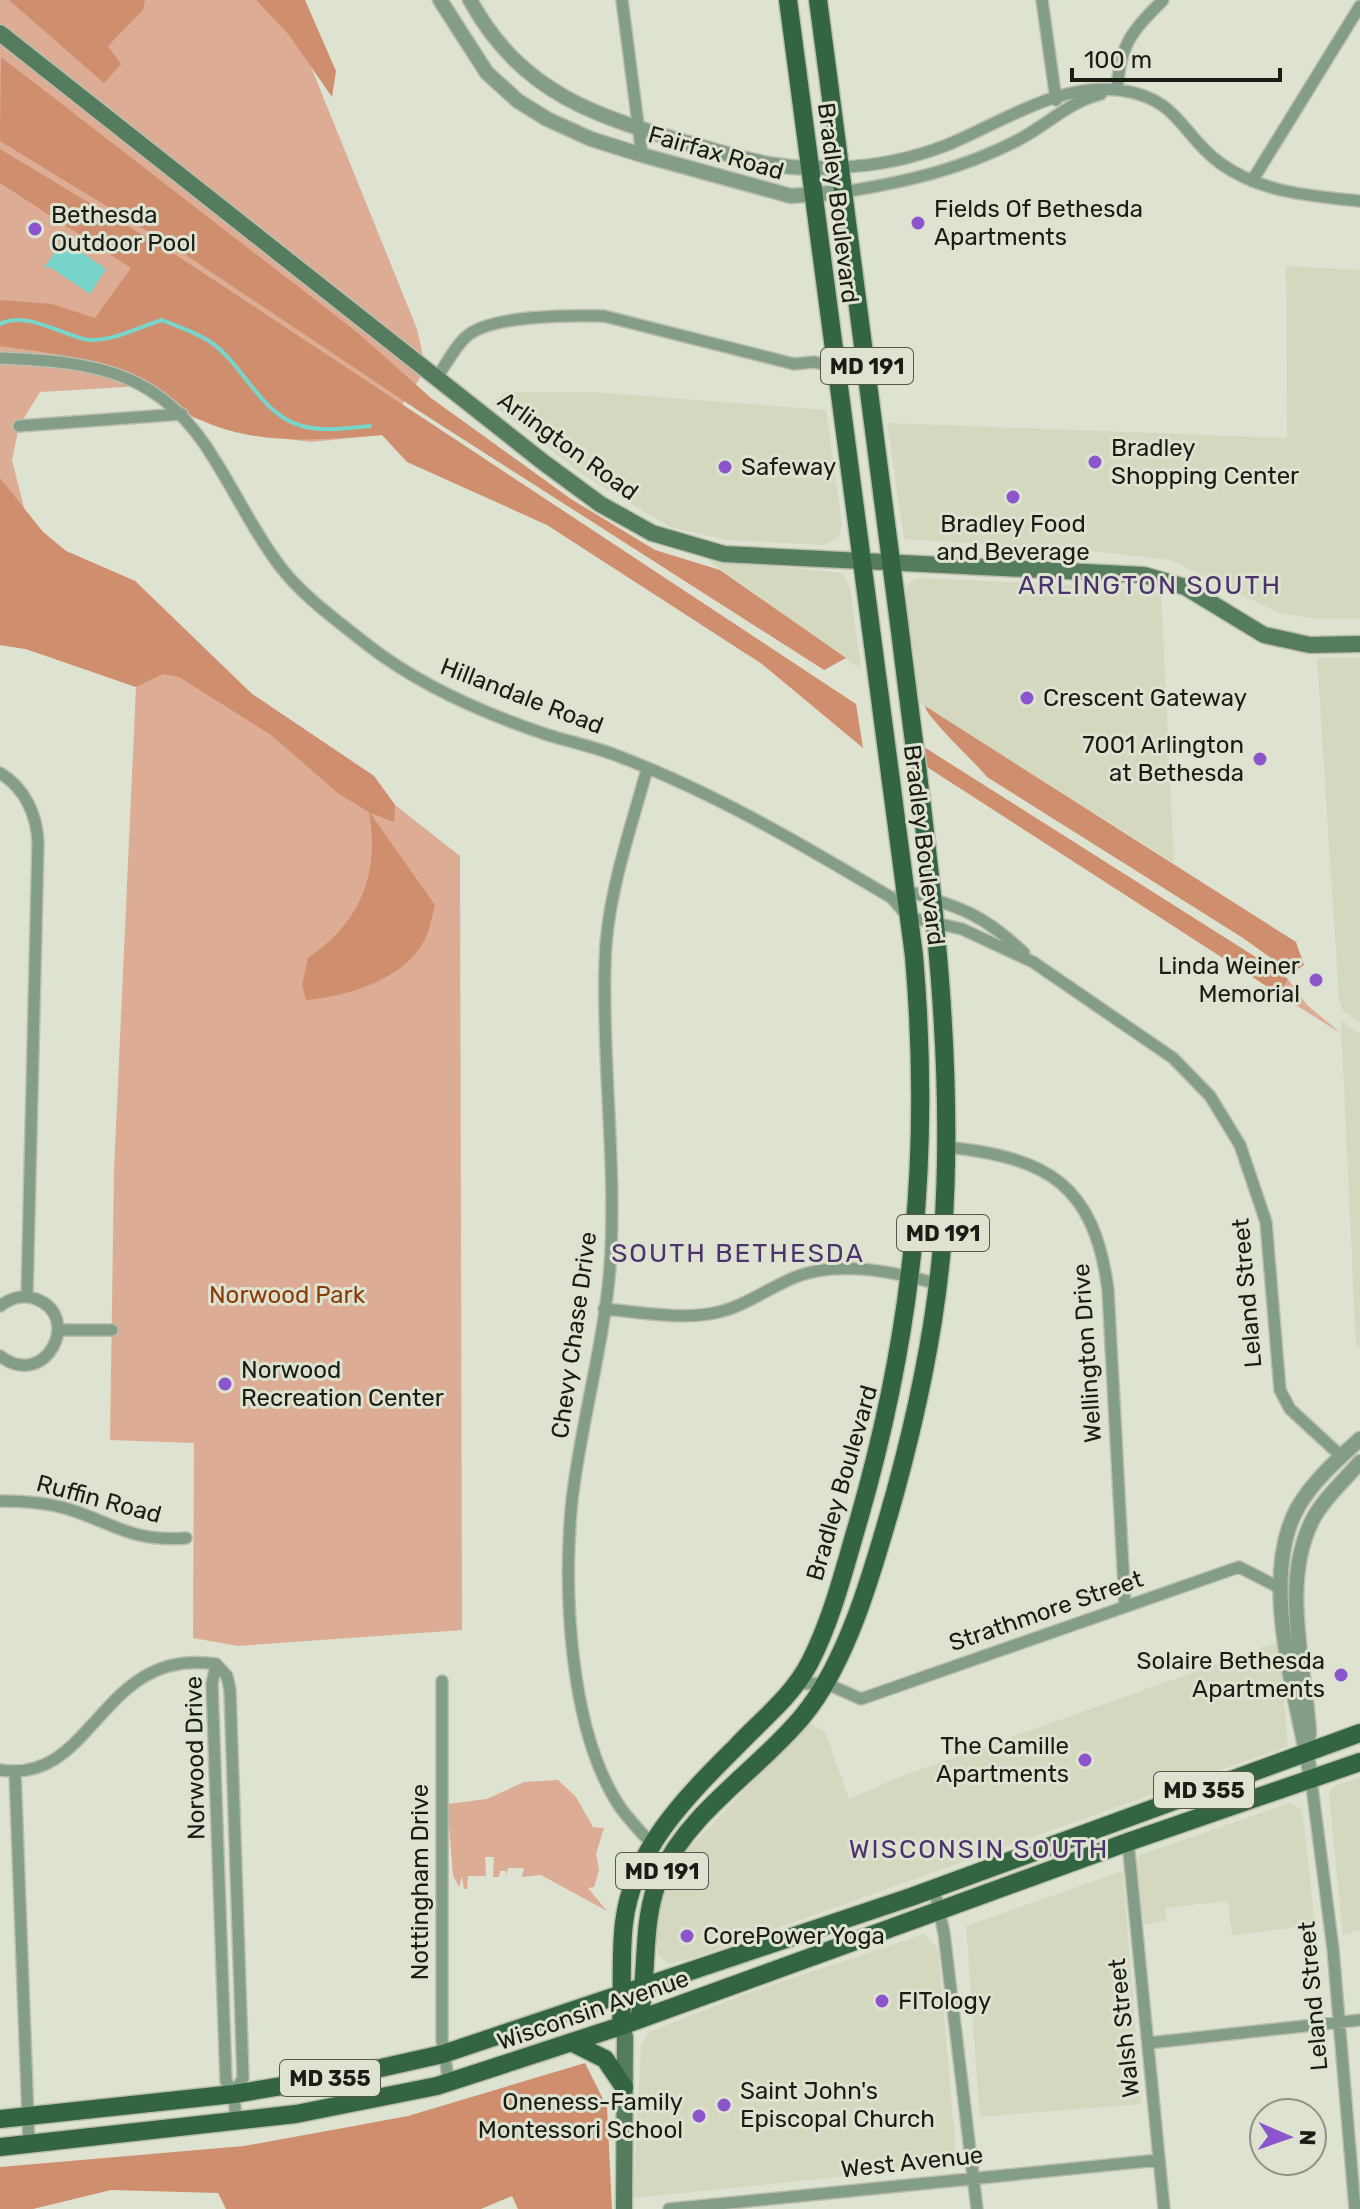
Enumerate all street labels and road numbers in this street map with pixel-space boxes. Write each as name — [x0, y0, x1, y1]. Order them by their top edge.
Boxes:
street label: Bradley Boulevard — [812, 101, 864, 305]
street label: Fairfax Road — [645, 120, 787, 186]
road number: MD 191 — [821, 348, 913, 384]
street label: Arlington Road — [493, 386, 643, 506]
street label: Hillandale Road — [437, 652, 607, 740]
street label: Bradley Boulevard — [898, 743, 950, 947]
road number: MD 191 — [897, 1215, 989, 1251]
street label: Leland Street — [1227, 1217, 1267, 1369]
street label: Chevy Chase Drive — [546, 1230, 602, 1440]
street label: Wellington Drive — [1067, 1262, 1107, 1444]
street label: Bradley Boulevard — [801, 1382, 883, 1584]
street label: Ruffin Road — [34, 1469, 164, 1529]
street label: Strathmore Street — [945, 1565, 1147, 1657]
street label: Norwood Drive — [180, 1676, 210, 1840]
road number: MD 355 — [1154, 1772, 1254, 1808]
street label: Nottingham Drive — [406, 1784, 434, 1980]
road number: MD 191 — [616, 1853, 708, 1889]
street label: Leland Street — [1293, 1920, 1333, 2072]
street label: Walsh Street — [1103, 1957, 1145, 2099]
street label: Wisconsin Avenue — [494, 1964, 692, 2056]
road number: MD 355 — [280, 2060, 380, 2096]
street label: West Avenue — [839, 2141, 985, 2183]

